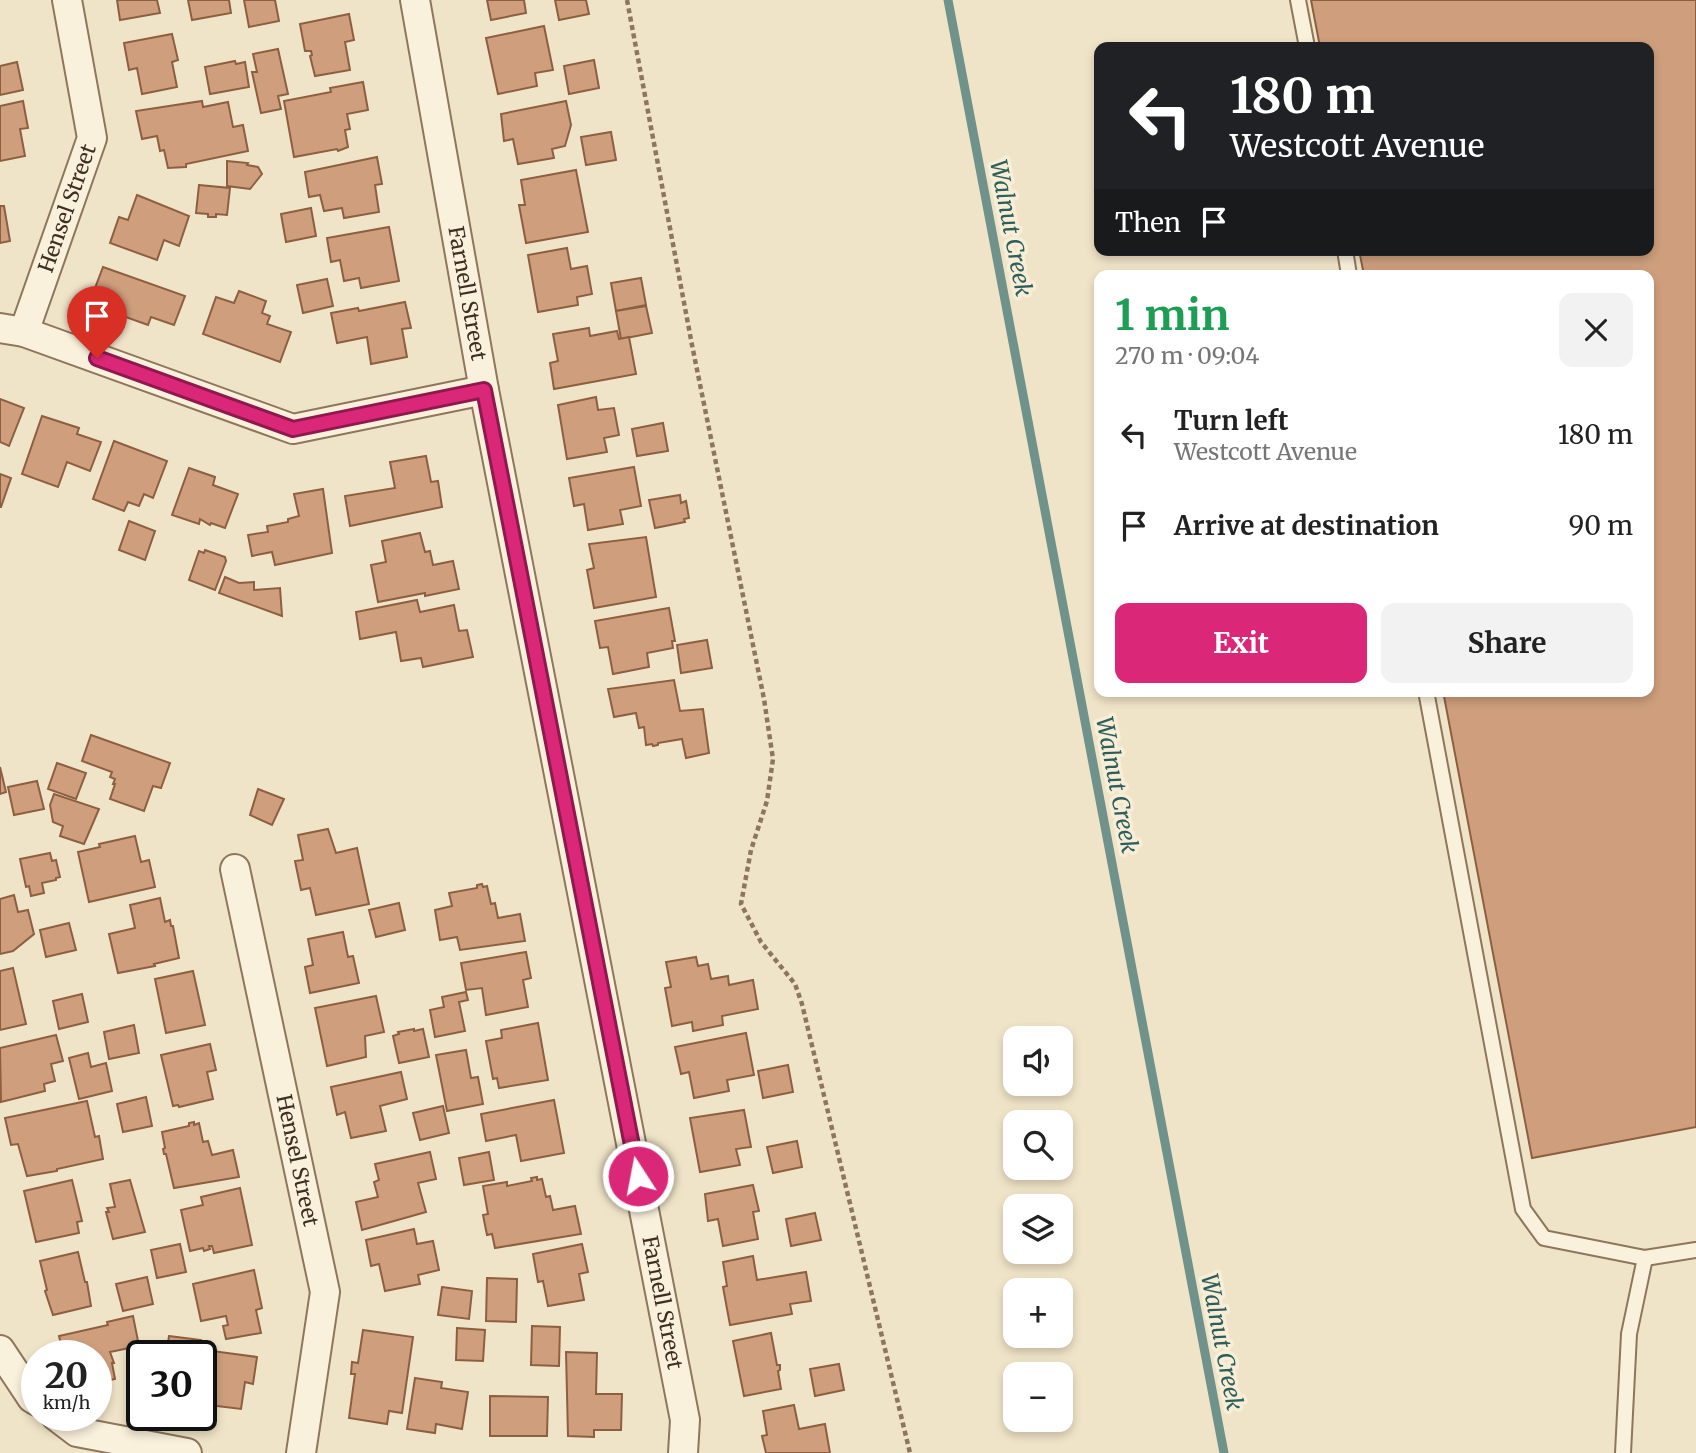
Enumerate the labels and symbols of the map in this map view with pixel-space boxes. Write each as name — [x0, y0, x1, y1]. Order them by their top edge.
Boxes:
street label: Hensel Street — [32, 140, 102, 276]
water label: Walnut Creek — [984, 157, 1039, 299]
street label: Farnell Street — [442, 224, 493, 363]
pin — [67, 286, 127, 358]
water label: Walnut Creek — [1090, 714, 1145, 856]
street label: Hensel Street — [270, 1092, 325, 1229]
position arrow — [601, 1139, 675, 1213]
street label: Farnell Street — [636, 1233, 689, 1372]
water label: Walnut Creek — [1195, 1271, 1250, 1413]
speed limit sign: 30 — [126, 1340, 217, 1431]

